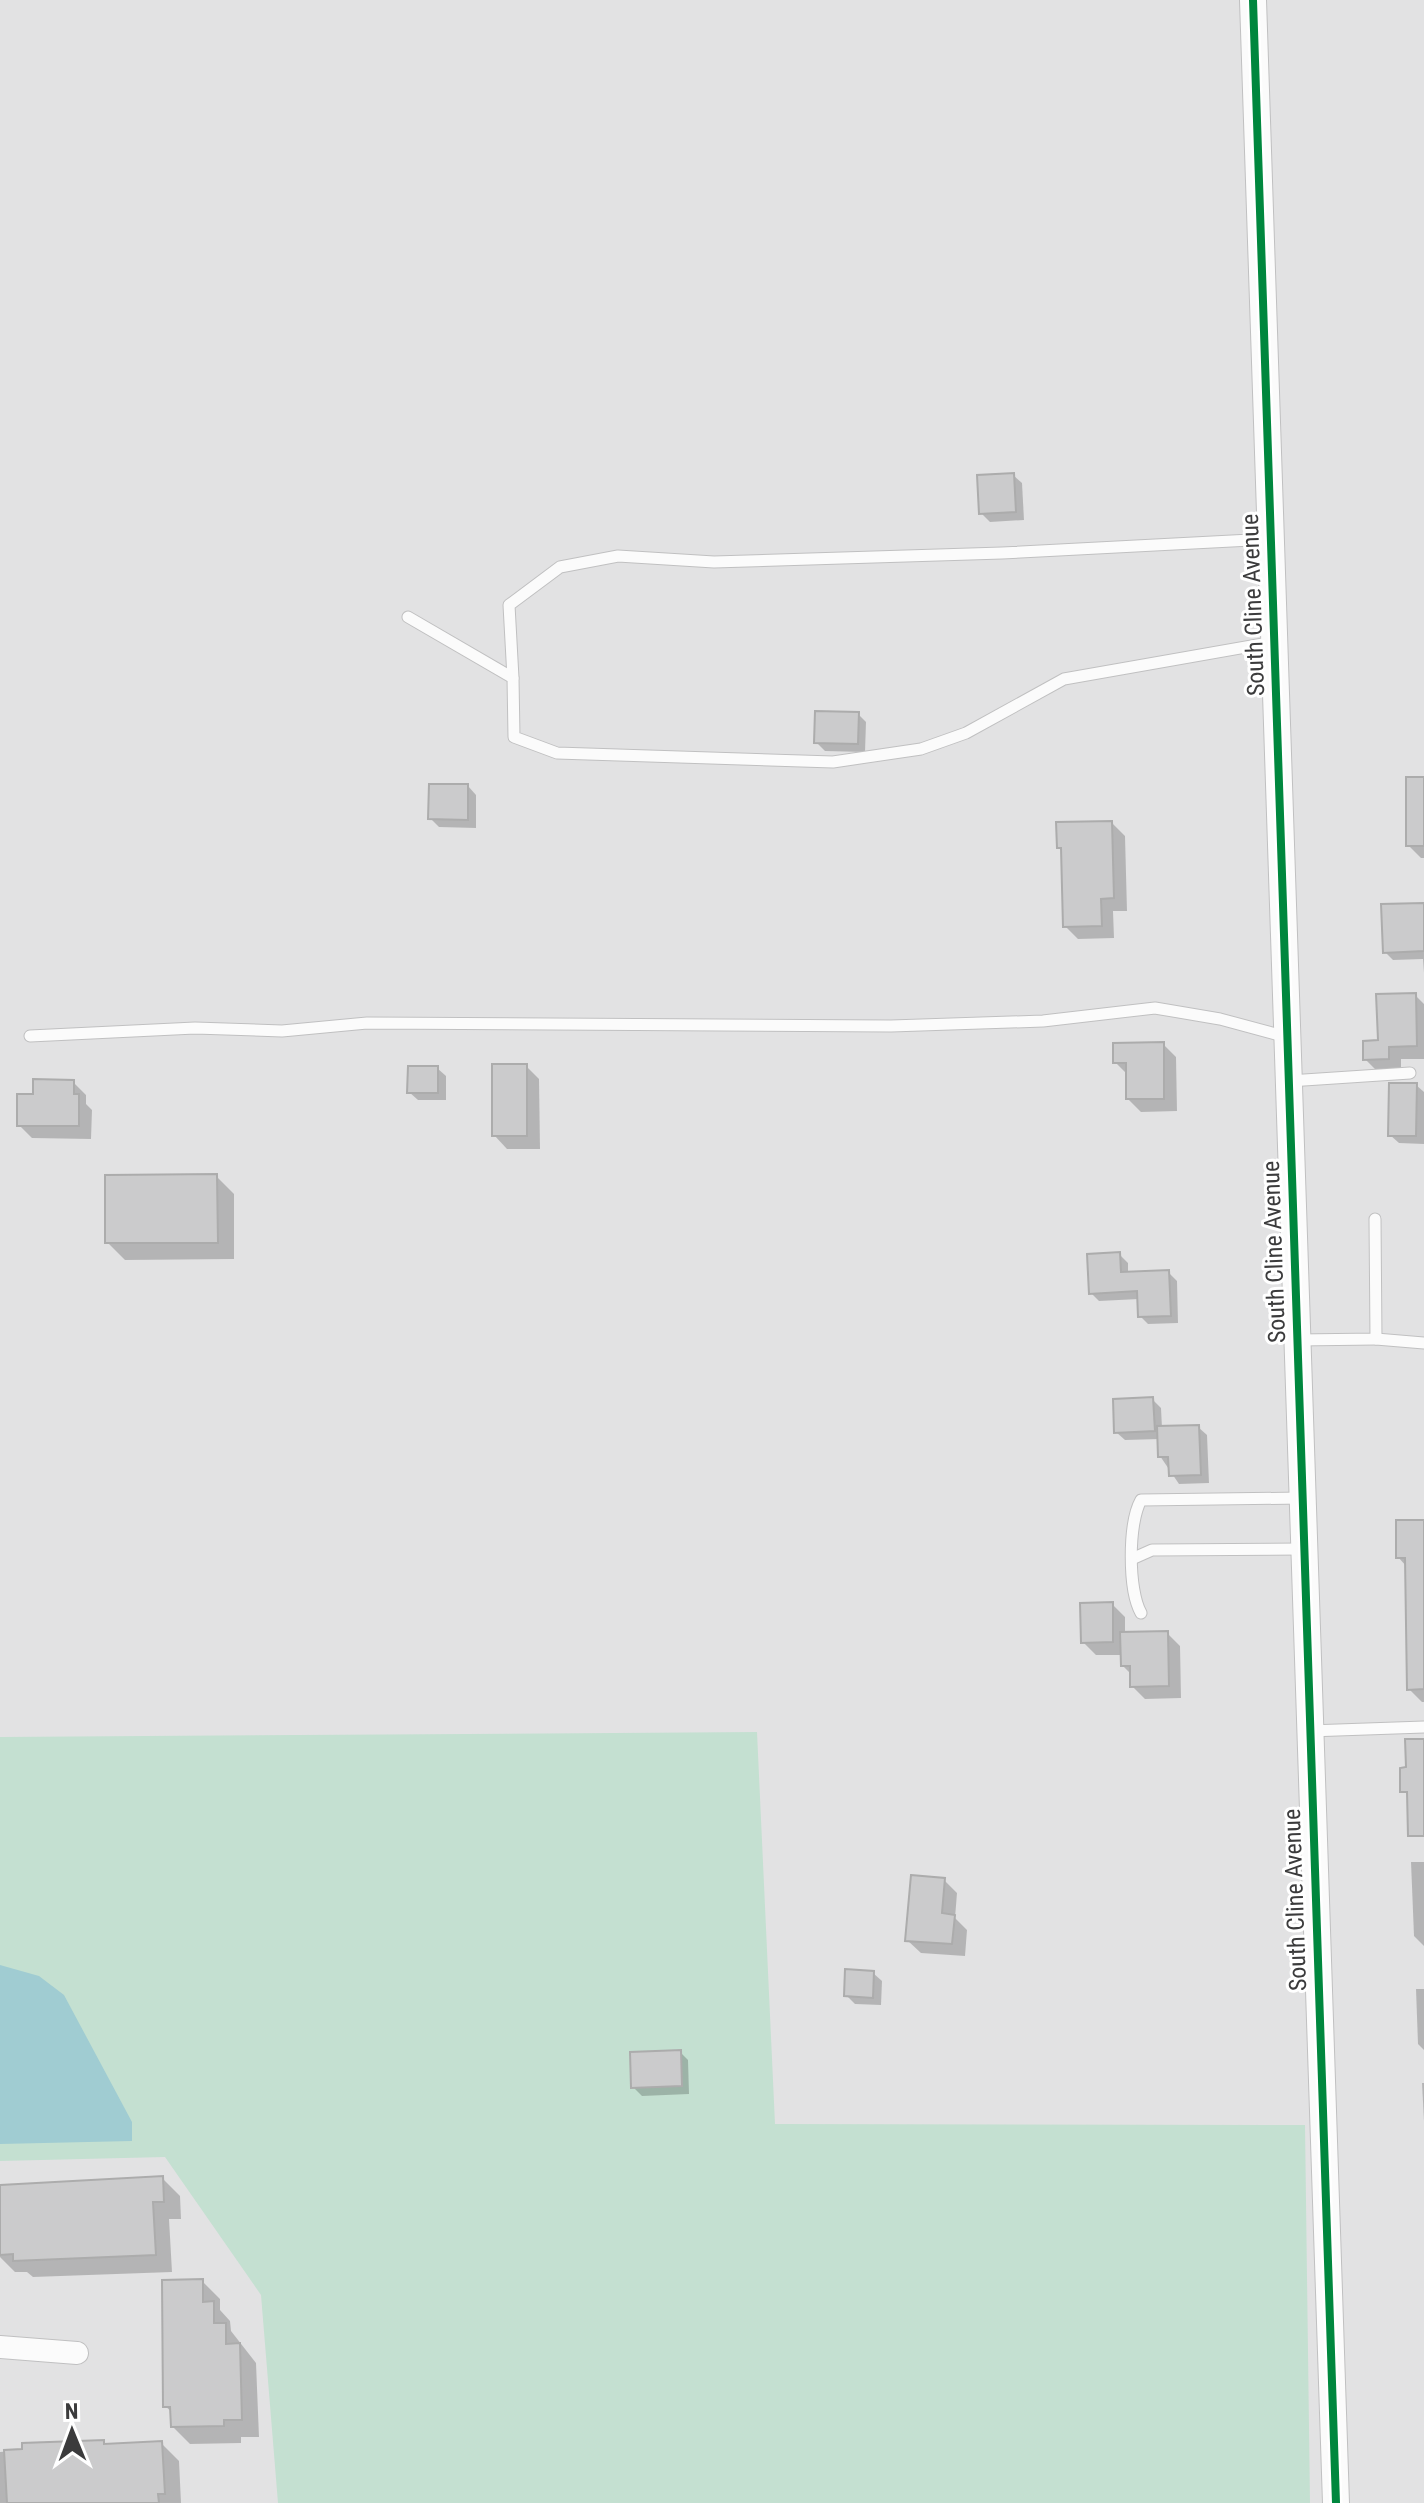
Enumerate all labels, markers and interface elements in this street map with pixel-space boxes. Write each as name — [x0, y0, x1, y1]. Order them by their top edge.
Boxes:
street label: South Cline Avenue — [1236, 513, 1270, 697]
street label: South Cline Avenue — [1257, 1160, 1291, 1344]
street label: South Cline Avenue — [1278, 1808, 1312, 1992]
north arrow — [32, 2391, 112, 2471]
text: N — [65, 2399, 79, 2424]

